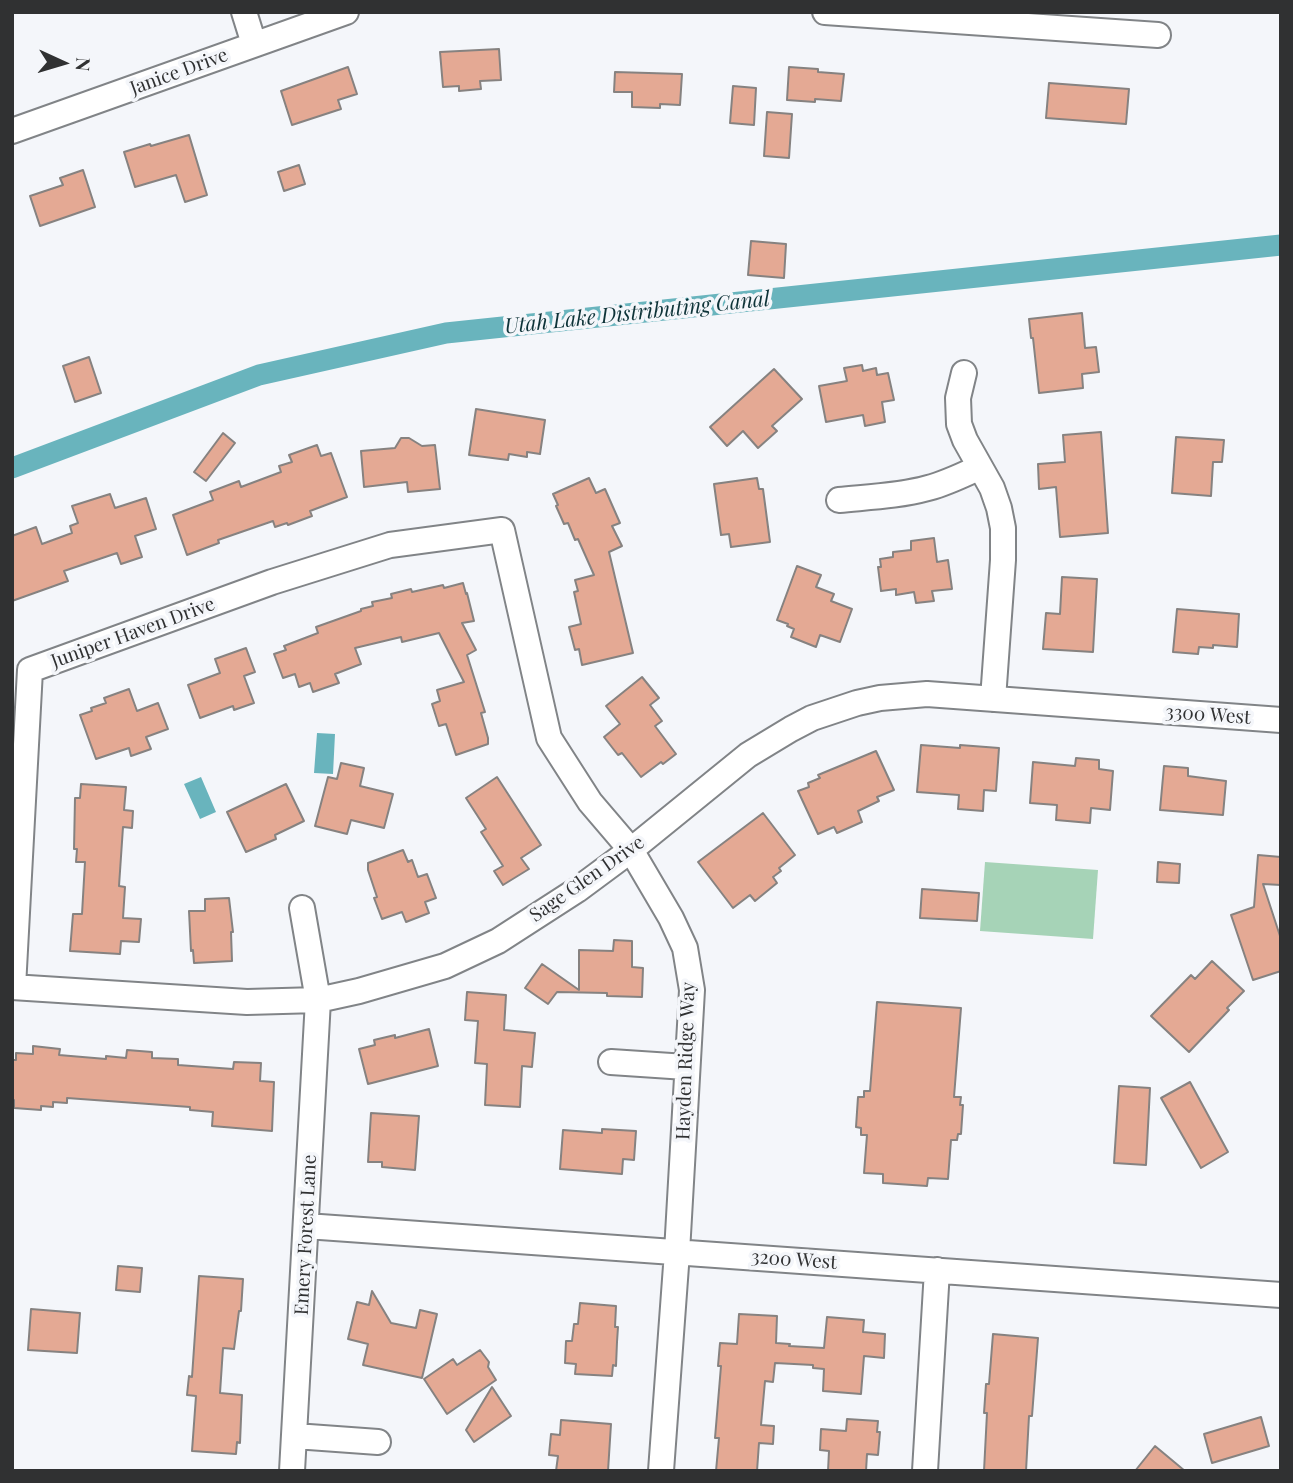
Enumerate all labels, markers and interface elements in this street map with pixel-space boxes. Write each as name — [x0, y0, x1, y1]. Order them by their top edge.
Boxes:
north arrow — [28, 28, 98, 98]
street label: Janice Drive — [127, 44, 231, 100]
text: N — [71, 57, 97, 72]
water label: Utah Lake Distributing Canal — [503, 287, 771, 339]
street label: Juniper Haven Drive — [48, 593, 218, 673]
street label: 3300 West — [1165, 701, 1251, 729]
street label: Sage Glen Drive — [525, 831, 649, 927]
street label: Hayden Ridge Way — [672, 982, 700, 1140]
street label: Emery Forest Lane — [290, 1154, 322, 1316]
street label: 3200 West — [750, 1246, 838, 1274]

